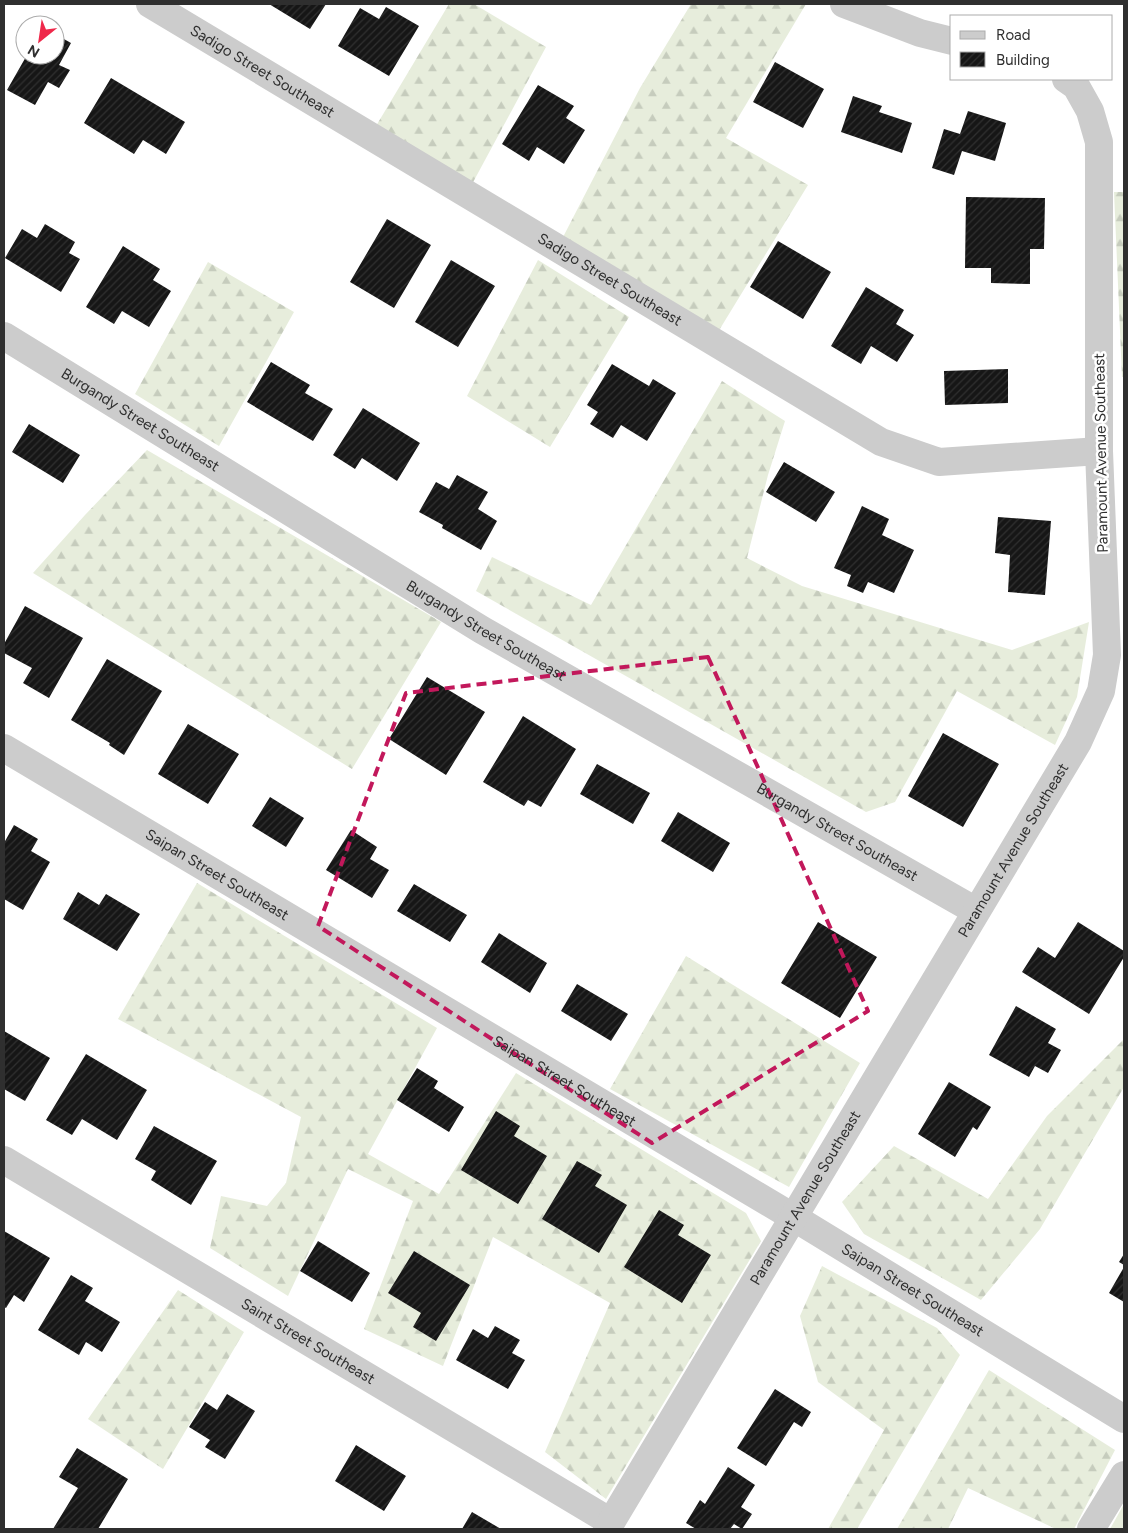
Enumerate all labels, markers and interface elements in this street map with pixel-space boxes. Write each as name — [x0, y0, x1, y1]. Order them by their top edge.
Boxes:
north arrow — [15, 15, 65, 65]
legend — [950, 15, 1113, 80]
street label: Sadigo Street Southeast — [187, 21, 338, 122]
text: Road — [996, 26, 1031, 44]
text: N — [25, 41, 43, 61]
text: Building — [996, 51, 1050, 69]
street label: Sadigo Street Southeast — [534, 229, 685, 330]
street label: Paramount Avenue Southeast — [1090, 353, 1112, 553]
street label: Burgandy Street Southeast — [58, 364, 223, 475]
street label: Burgandy Street Southeast — [403, 577, 569, 685]
street label: Paramount Avenue Southeast — [954, 760, 1072, 941]
street label: Burgandy Street Southeast — [754, 779, 921, 885]
street label: Saipan Street Southeast — [142, 825, 292, 924]
street label: Saipan Street Southeast — [490, 1032, 640, 1131]
street label: Paramount Avenue Southeast — [746, 1107, 864, 1288]
street label: Saipan Street Southeast — [838, 1240, 987, 1340]
street label: Saint Street Southeast — [238, 1294, 379, 1388]

